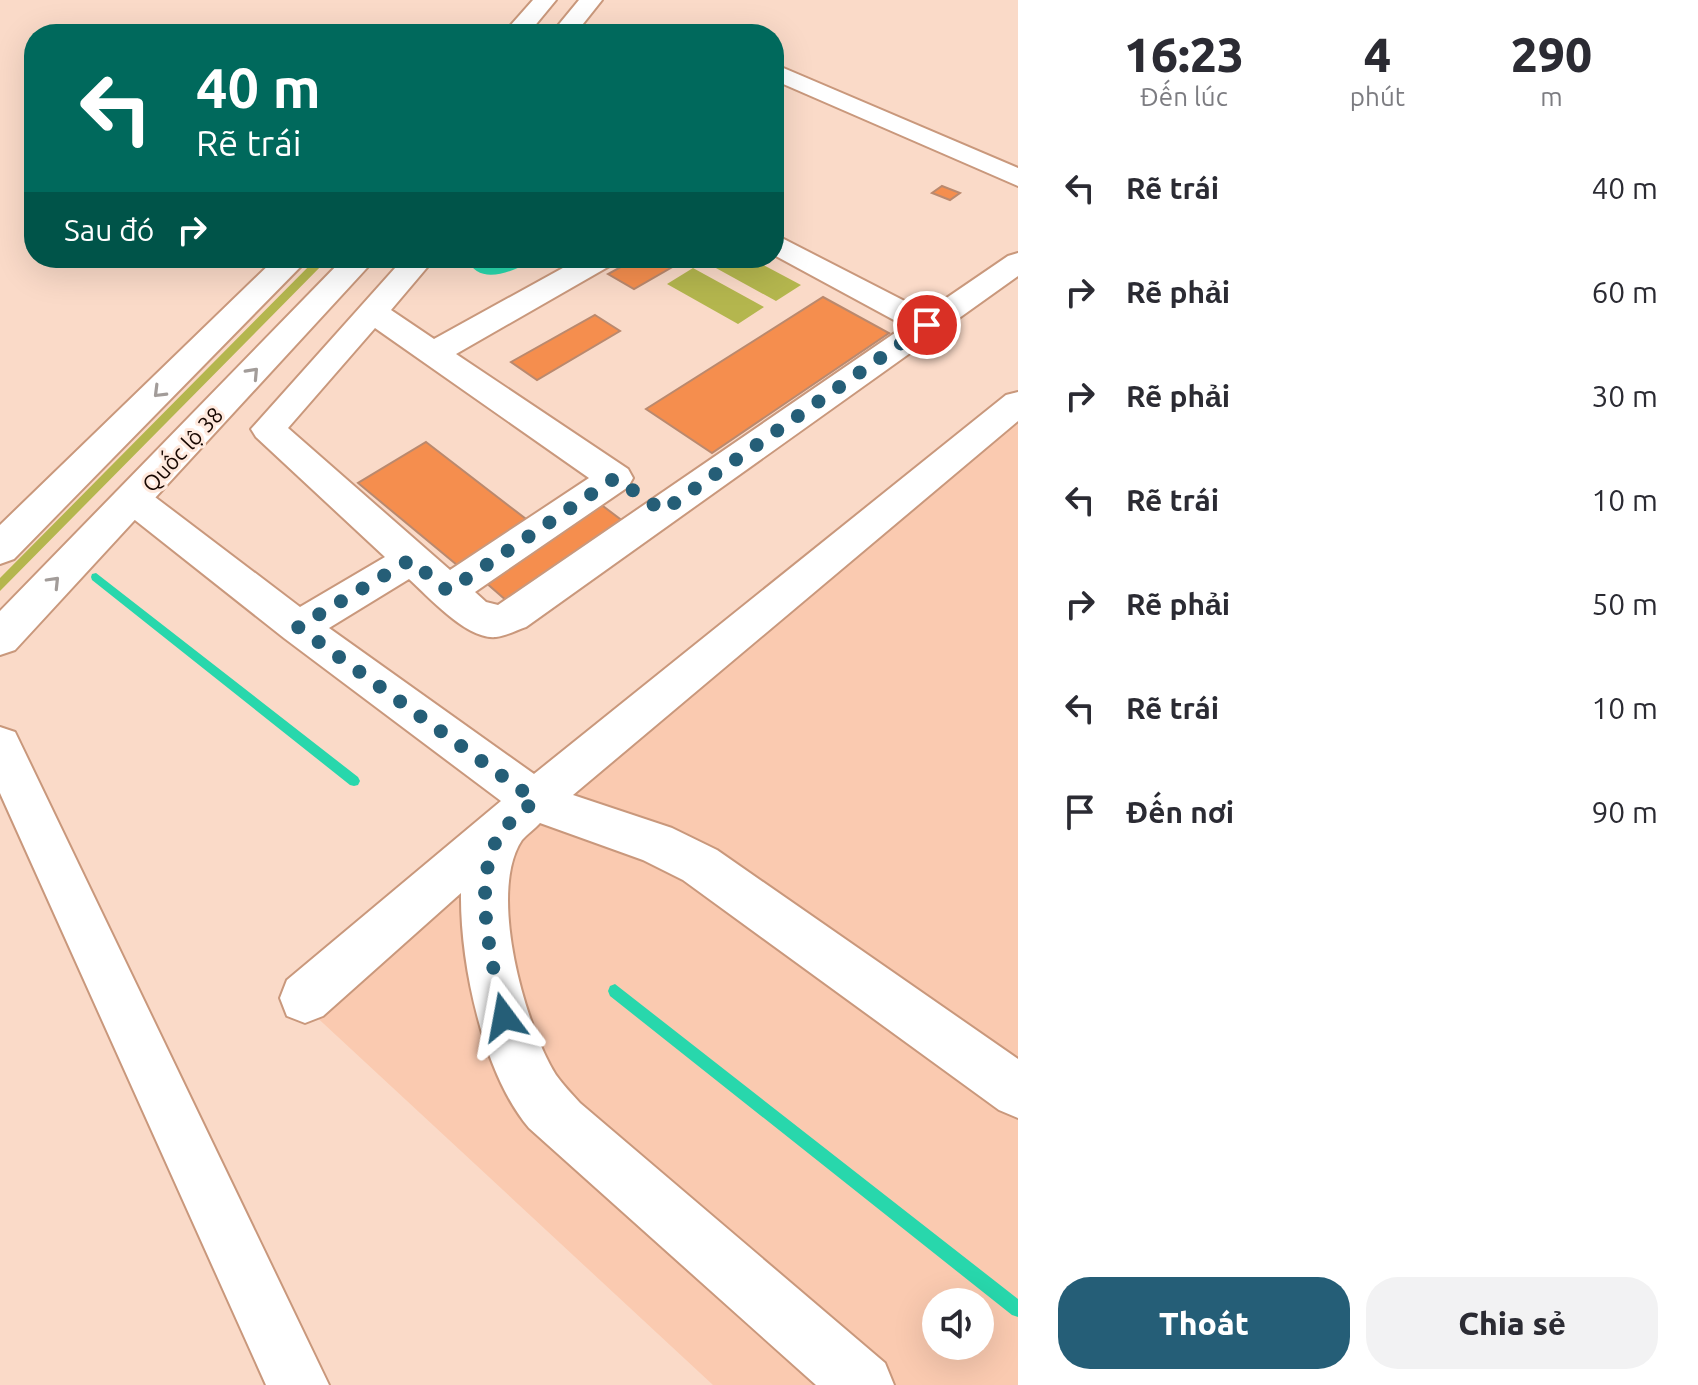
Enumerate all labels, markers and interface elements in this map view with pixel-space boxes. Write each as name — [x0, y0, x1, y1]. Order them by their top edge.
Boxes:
text: 16:23 — [1124, 27, 1244, 81]
text: 4 — [1364, 27, 1391, 81]
text: 290 — [1511, 27, 1592, 81]
icon: left — [64, 56, 168, 160]
text: 40 m — [196, 56, 321, 119]
text: Đến lúc — [1140, 82, 1228, 111]
text: phút — [1350, 82, 1405, 111]
text: m — [1540, 82, 1563, 111]
text: Rẽ trái — [196, 122, 301, 163]
icon: left — [1058, 166, 1102, 210]
text: Rẽ trái — [1126, 171, 1219, 205]
text: 40 m — [1591, 171, 1658, 205]
icon: right — [170, 208, 214, 252]
text: Sau đó — [64, 213, 154, 247]
icon: right — [1058, 270, 1102, 314]
text: Rẽ phải — [1126, 275, 1230, 309]
text: 60 m — [1591, 275, 1658, 309]
pin — [893, 291, 961, 359]
icon: arrive — [905, 303, 949, 347]
one-way arrow — [243, 368, 257, 383]
icon: right — [1058, 374, 1102, 418]
text: Rẽ phải — [1126, 379, 1230, 413]
text: 30 m — [1591, 379, 1658, 413]
one-way arrow — [154, 383, 168, 397]
street label: Quốc lộ 38 — [135, 400, 227, 496]
icon: left — [1058, 478, 1102, 522]
text: Rẽ trái — [1126, 483, 1219, 517]
text: 10 m — [1591, 483, 1658, 517]
one-way arrow — [45, 577, 60, 591]
icon: right — [1058, 582, 1102, 626]
text: Rẽ phải — [1126, 587, 1230, 621]
text: 50 m — [1591, 587, 1658, 621]
icon: left — [1058, 686, 1102, 730]
text: Rẽ trái — [1126, 691, 1219, 725]
text: 10 m — [1591, 691, 1658, 725]
icon: arrive — [1058, 790, 1102, 834]
text: Đến nơi — [1126, 795, 1234, 829]
text: 90 m — [1591, 795, 1658, 829]
position arrow — [462, 975, 546, 1059]
button: Thoát — [1058, 1277, 1350, 1369]
button: Chia sẻ — [1366, 1277, 1658, 1369]
map controls — [922, 1288, 994, 1360]
button: sound — [922, 1288, 994, 1360]

